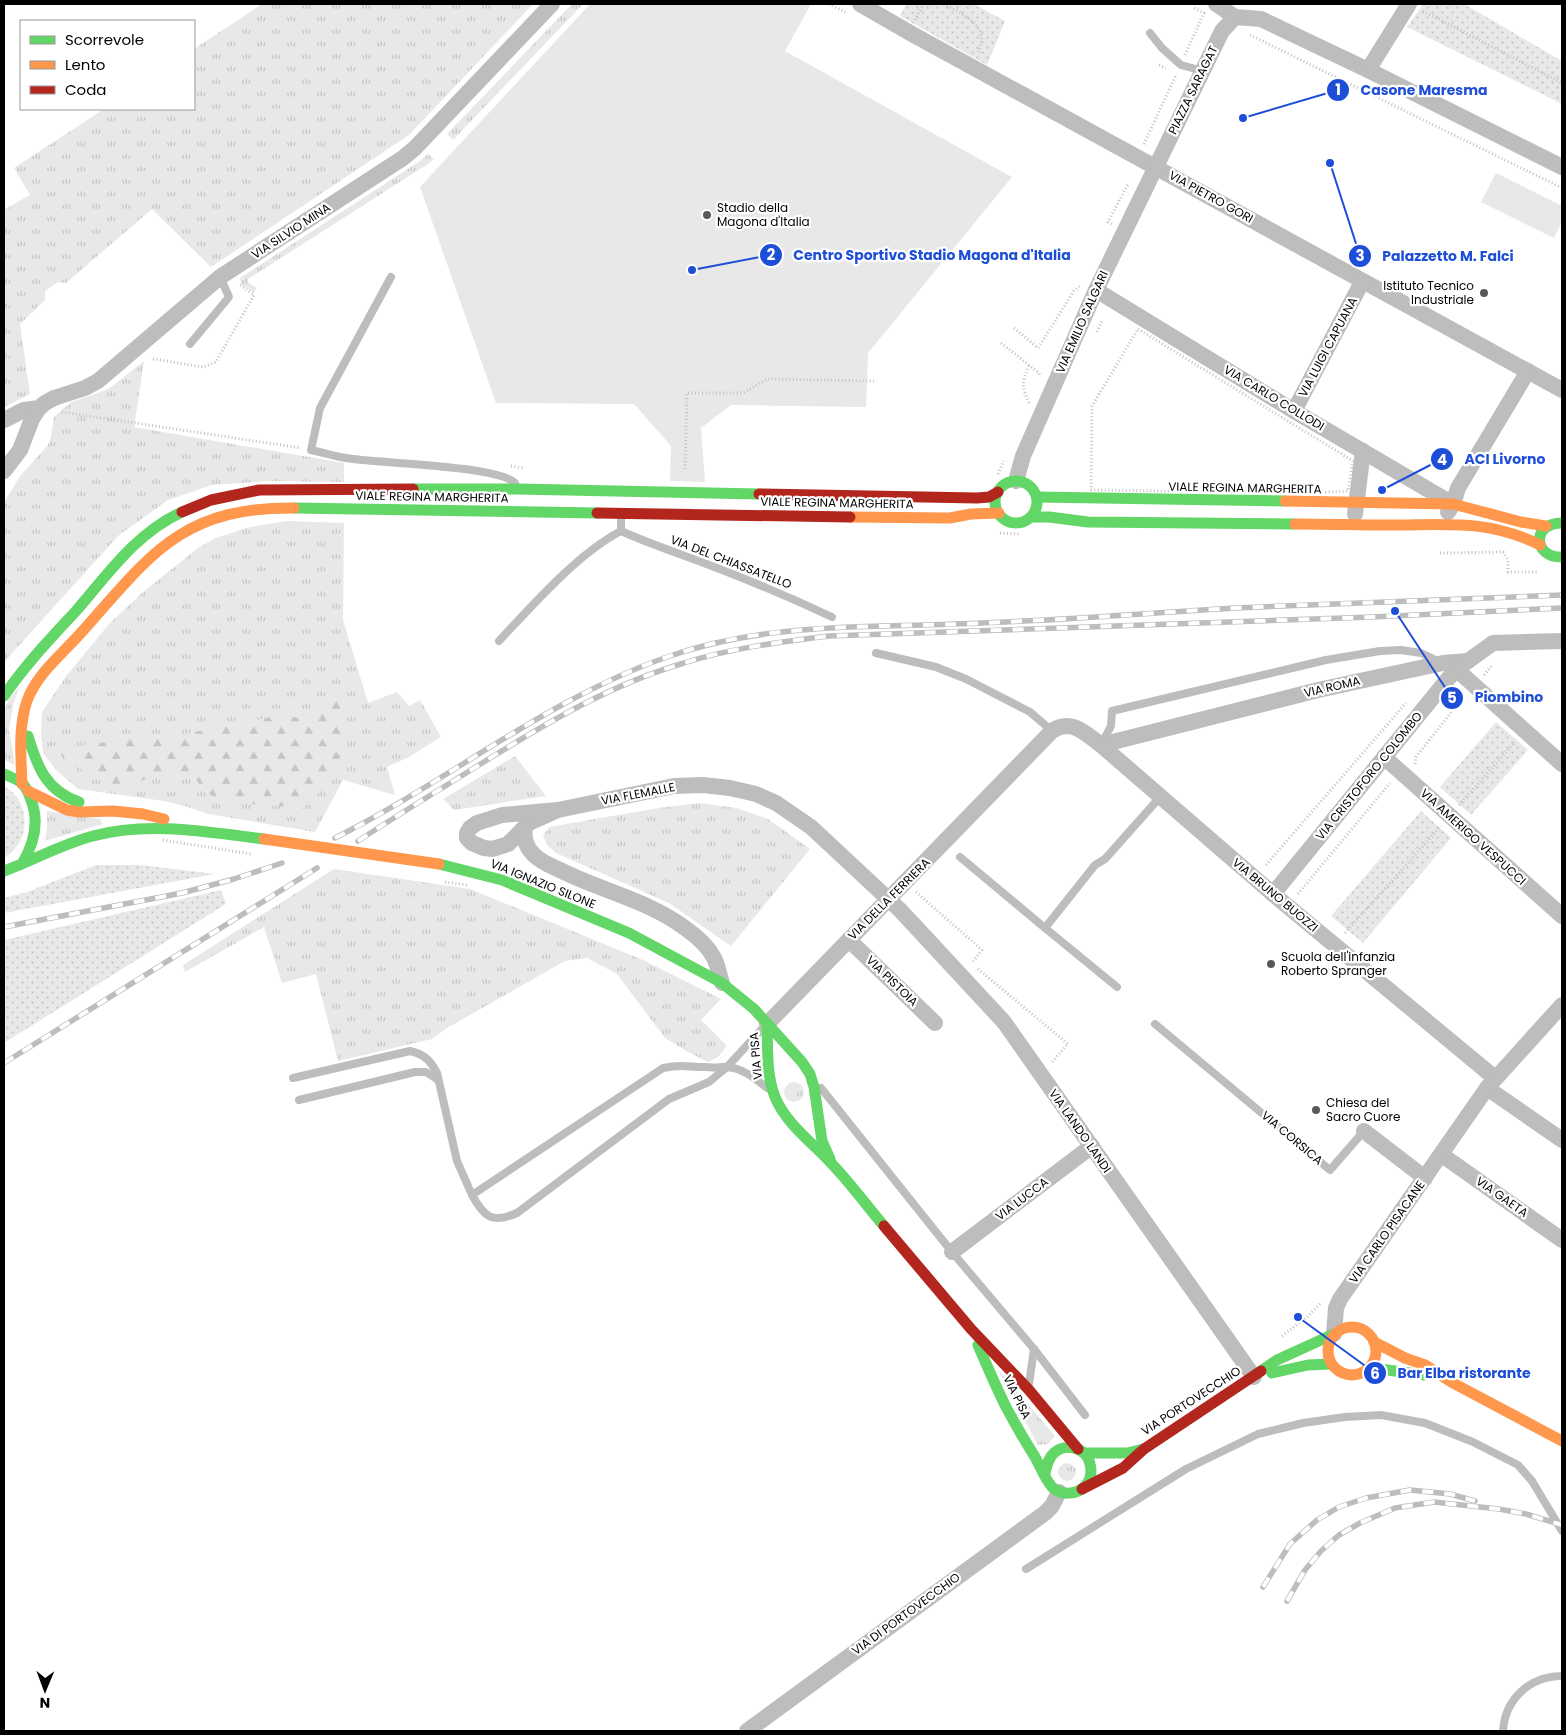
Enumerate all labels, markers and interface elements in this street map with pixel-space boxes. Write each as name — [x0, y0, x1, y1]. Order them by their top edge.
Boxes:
legend — [20, 20, 195, 110]
text: Scorrevole — [65, 29, 144, 50]
street label: PIAZZA SARAGAT — [1164, 42, 1222, 137]
text: Lento — [65, 54, 105, 75]
callout: Casone Maresma — [1325, 76, 1497, 105]
text: Coda — [65, 79, 106, 100]
text: 1 — [1335, 79, 1341, 100]
text: Casone Maresma — [1360, 80, 1488, 100]
street label: VIA PIETRO GORI — [1166, 166, 1256, 227]
street label: VIA SILVIO MINA — [248, 199, 334, 263]
place label: Stadio della Magona d'Italia — [717, 199, 810, 230]
marker: Stadio della Magona d'Italia — [701, 209, 713, 221]
callout: Centro Sportivo Stadio Magona d'Italia — [758, 240, 1081, 269]
callout: Palazzetto M. Falci — [1348, 242, 1524, 271]
text: 2 — [767, 244, 776, 265]
text: Centro Sportivo Stadio Magona d'Italia — [793, 245, 1071, 265]
text: 3 — [1355, 245, 1365, 266]
text: Palazzetto M. Falci — [1382, 246, 1514, 266]
street label: VIA EMILIO SALGARI — [1051, 268, 1112, 376]
place label: Istituto Tecnico Industriale — [1383, 277, 1474, 308]
marker: Istituto Tecnico Industriale — [1478, 287, 1490, 299]
street label: VIA LUIGI CAPUANA — [1294, 294, 1361, 400]
street label: VIA CARLO COLLODI — [1221, 361, 1328, 434]
callout: ACI Livorno — [1430, 445, 1556, 474]
text: 4 — [1437, 449, 1447, 470]
text: ACI Livorno — [1465, 449, 1546, 469]
street label: VIALE REGINA MARGHERITA — [1168, 478, 1322, 497]
street label: VIALE REGINA MARGHERITA — [355, 487, 509, 506]
street label: VIALE REGINA MARGHERITA — [760, 493, 914, 512]
street label: VIA DEL CHIASSATELLO — [668, 531, 794, 593]
street label: VIA ROMA — [1302, 672, 1362, 701]
callout: Piombino — [1440, 683, 1553, 712]
text: 5 — [1447, 687, 1457, 708]
text: Piombino — [1475, 687, 1543, 707]
street label: VIA CRISTOFORO COLOMBO — [1311, 708, 1426, 843]
street label: VIA FLEMALLE — [600, 778, 676, 809]
street label: VIA AMERIGO VESPUCCI — [1417, 784, 1530, 889]
street label: VIA DELLA FERRIERA — [844, 854, 934, 944]
street label: VIA BRUNO BUOZZI — [1229, 854, 1322, 936]
street label: VIA IGNAZIO SILONE — [488, 855, 599, 912]
place label: Scuola dell'infanzia Roberto Spranger — [1281, 948, 1395, 979]
street label: VIA PISTOIA — [863, 952, 922, 1010]
marker: Scuola dell'infanzia Roberto Spranger — [1265, 958, 1277, 970]
street label: VIA PISA — [745, 1032, 766, 1080]
street label: VIA LANDO LANDI — [1045, 1086, 1116, 1176]
place label: Chiesa del Sacro Cuore — [1326, 1094, 1400, 1125]
marker: Chiesa del Sacro Cuore — [1310, 1104, 1322, 1116]
street label: VIA CORSICA — [1258, 1107, 1327, 1168]
street label: VIA GAETA — [1473, 1172, 1532, 1221]
street label: VIA LUCCA — [992, 1173, 1052, 1224]
street label: VIA CARLO PISACANE — [1345, 1177, 1428, 1286]
callout: Bar Elba ristorante — [1363, 1359, 1541, 1388]
street label: VIA PORTOVECCHIO — [1138, 1362, 1244, 1439]
text: 6 — [1370, 1363, 1380, 1384]
text: Bar Elba ristorante — [1397, 1363, 1531, 1383]
street label: VIA PISA — [999, 1372, 1035, 1422]
street label: VIA DI PORTOVECCHIO — [848, 1568, 963, 1659]
north arrow — [20, 1665, 70, 1715]
text: N — [39, 1693, 50, 1713]

